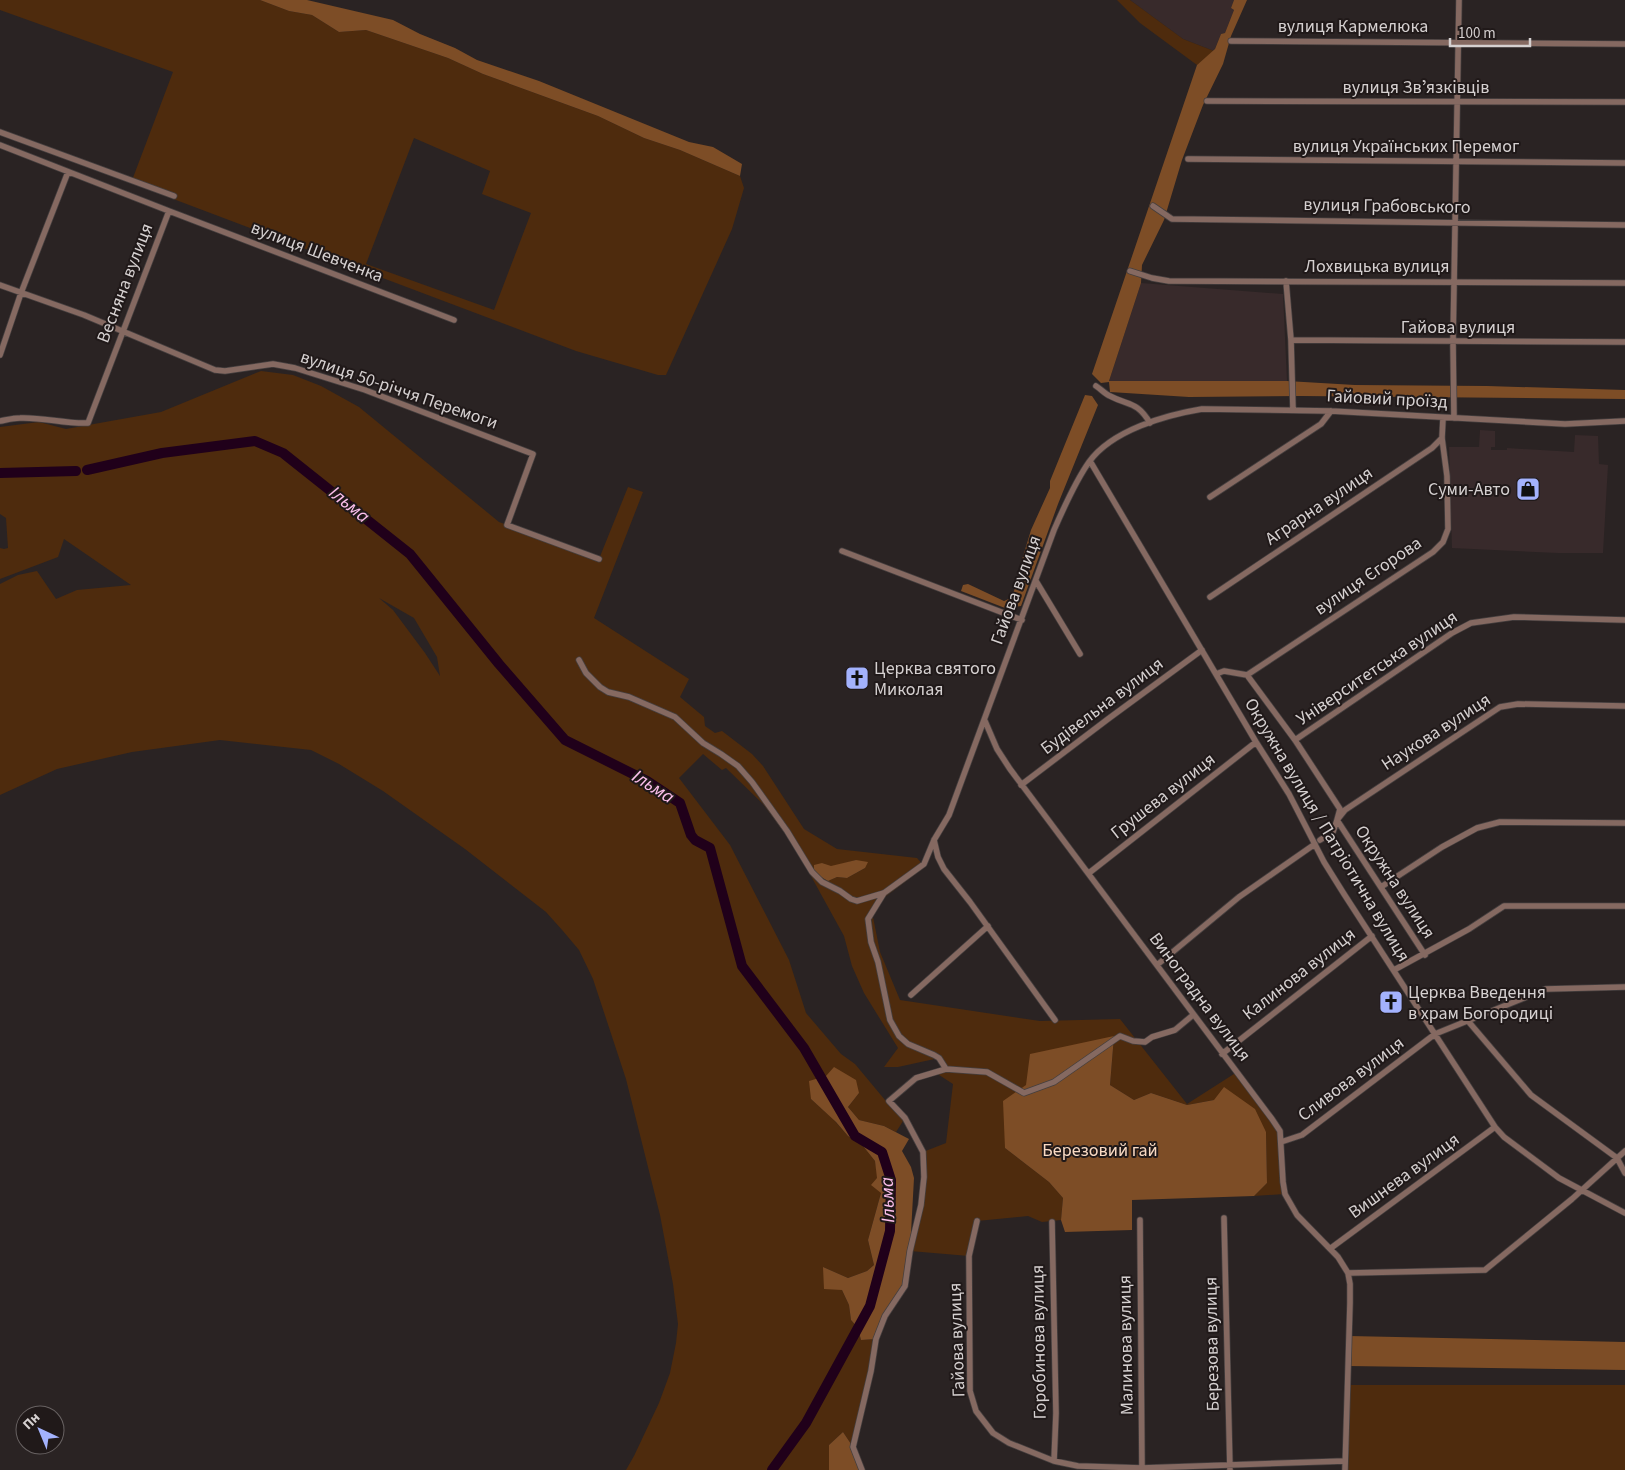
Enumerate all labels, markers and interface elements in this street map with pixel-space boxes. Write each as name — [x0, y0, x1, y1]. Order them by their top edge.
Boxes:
street label: вулиця Кармелюка — [1278, 14, 1428, 39]
scale bar — [1450, 15, 1530, 47]
text: 100 m — [1458, 23, 1496, 44]
street label: вулиця Звʼязківців — [1343, 75, 1489, 100]
street label: вулиця Українських Перемог — [1293, 134, 1519, 159]
street label: вулиця Грабовського — [1303, 192, 1471, 220]
street label: вулиця Шевченка — [247, 215, 387, 289]
street label: Весняна вулиця — [91, 220, 159, 346]
street label: Лохвицька вулиця — [1305, 254, 1449, 279]
street label: Гайова вулиця — [1401, 315, 1515, 340]
street label: вулиця 50-річчя Перемоги — [297, 344, 501, 436]
street label: Гайовий проїзд — [1326, 383, 1449, 415]
street label: Аграрна вулиця — [1260, 461, 1378, 551]
shop icon: Суми-Авто — [1515, 476, 1541, 502]
place label: Суми-Авто — [1428, 477, 1510, 502]
water label: Ільма — [323, 480, 375, 530]
street label: вулиця Єгорова — [1309, 531, 1427, 621]
street label: Гайова вулиця — [985, 532, 1047, 648]
street label: Університетська вулиця — [1292, 605, 1462, 731]
street label: Будівельна вулиця — [1035, 651, 1169, 761]
place label: Церква святого Миколая — [874, 656, 996, 702]
church icon: Церква святого Миколая — [844, 665, 870, 691]
street label: Наукова вулиця — [1376, 687, 1496, 777]
street label: Окружна вулиця / Патріотична вулиця — [1240, 694, 1414, 966]
street label: Грушева вулиця — [1105, 747, 1221, 845]
water label: Ільма — [626, 763, 680, 811]
street label: Окружна вулиця — [1350, 821, 1440, 943]
street label: Калинова вулиця — [1237, 922, 1361, 1026]
street label: Виноградна вулиця — [1143, 927, 1257, 1067]
place label: Церква Введення в храм Богородиці — [1408, 980, 1553, 1026]
church icon: Церква Введення в храм Богородиці — [1378, 989, 1404, 1015]
street label: Сливова вулиця — [1293, 1031, 1409, 1127]
street label: Вишнева вулиця — [1343, 1127, 1465, 1225]
park label: Березовий гай — [1042, 1138, 1158, 1163]
water label: Ільма — [874, 1177, 902, 1223]
street label: Горобинова вулиця — [1025, 1264, 1053, 1420]
street label: Малинова вулиця — [1112, 1275, 1140, 1415]
street label: Березова вулиця — [1198, 1277, 1226, 1411]
street label: Гайова вулиця — [943, 1282, 971, 1398]
north arrow — [15, 1405, 65, 1455]
text: Пн — [18, 1408, 45, 1435]

